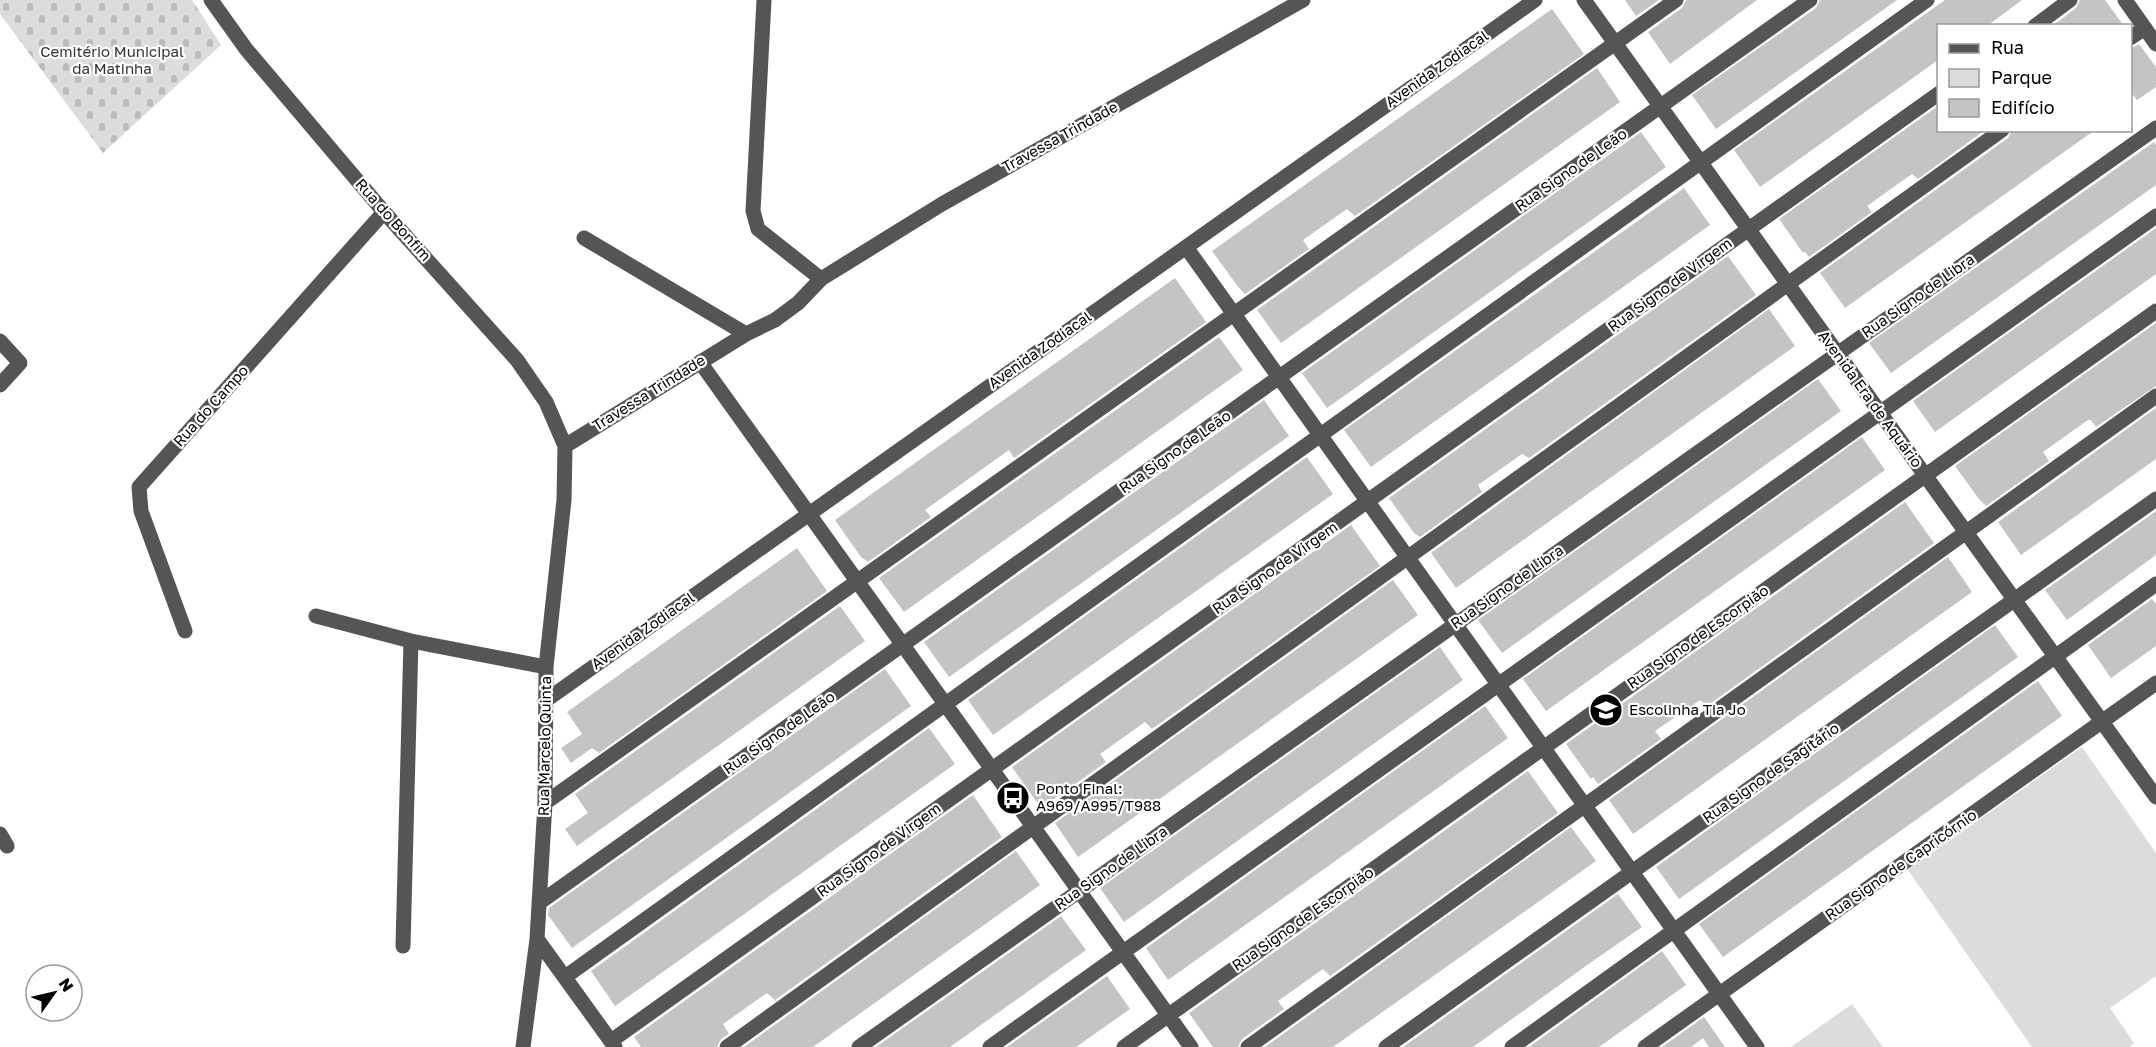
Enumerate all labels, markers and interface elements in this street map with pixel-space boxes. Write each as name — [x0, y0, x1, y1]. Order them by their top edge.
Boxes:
legend — [1937, 24, 2132, 132]
street label: Avenida Zodiacal — [1381, 26, 1492, 110]
text: Rua — [1991, 36, 2024, 58]
park label: Cemitério Municipal da Matinha — [40, 42, 184, 77]
text: Parque — [1991, 66, 2052, 88]
text: Edifício — [1991, 96, 2055, 118]
street label: Travessa Trindade — [999, 97, 1121, 175]
street label: Rua Signo de Leão — [1511, 124, 1630, 214]
street label: Rua do Bonfim — [352, 175, 435, 264]
street label: Rua Signo de Virgem — [1604, 233, 1735, 335]
street label: Rua Signo de Libra — [1858, 249, 1977, 341]
street label: Avenida Zodiacal — [984, 307, 1095, 391]
street label: Avenida Era de Aquário — [1815, 326, 1927, 470]
street label: Travessa Trindade — [589, 350, 708, 434]
street label: Rua do Campo — [169, 361, 252, 450]
street label: Rua Signo de Leão — [1115, 406, 1234, 496]
street label: Rua Signo de Virgem — [1208, 517, 1340, 617]
street label: Rua Signo de Libra — [1447, 540, 1566, 632]
street label: Rua Signo de Escorpião — [1623, 580, 1772, 692]
street label: Avenida Zodiacal — [587, 588, 698, 672]
street label: Rua Marcelo Quinta — [534, 676, 554, 816]
street label: Rua Signo de Leão — [719, 687, 838, 777]
school or university icon: Escolinha Tia Jo — [1588, 692, 1624, 728]
place label: Escolinha Tia Jo — [1629, 700, 1746, 718]
street label: Rua Signo de Sagitário — [1699, 718, 1842, 826]
place label: Ponto Final: A969/A995/T988 — [1036, 779, 1161, 814]
bus stop icon: Ponto Final: A969/A995/T988 — [995, 780, 1031, 816]
street label: Rua Signo de Virgem — [813, 798, 944, 900]
street label: Rua Signo de Capricórnio — [1821, 805, 1980, 923]
street label: Rua Signo de Libra — [1051, 821, 1170, 913]
street label: Rua Signo de Escorpião — [1228, 862, 1377, 974]
north arrow — [24, 963, 84, 1023]
text: N — [55, 974, 78, 995]

